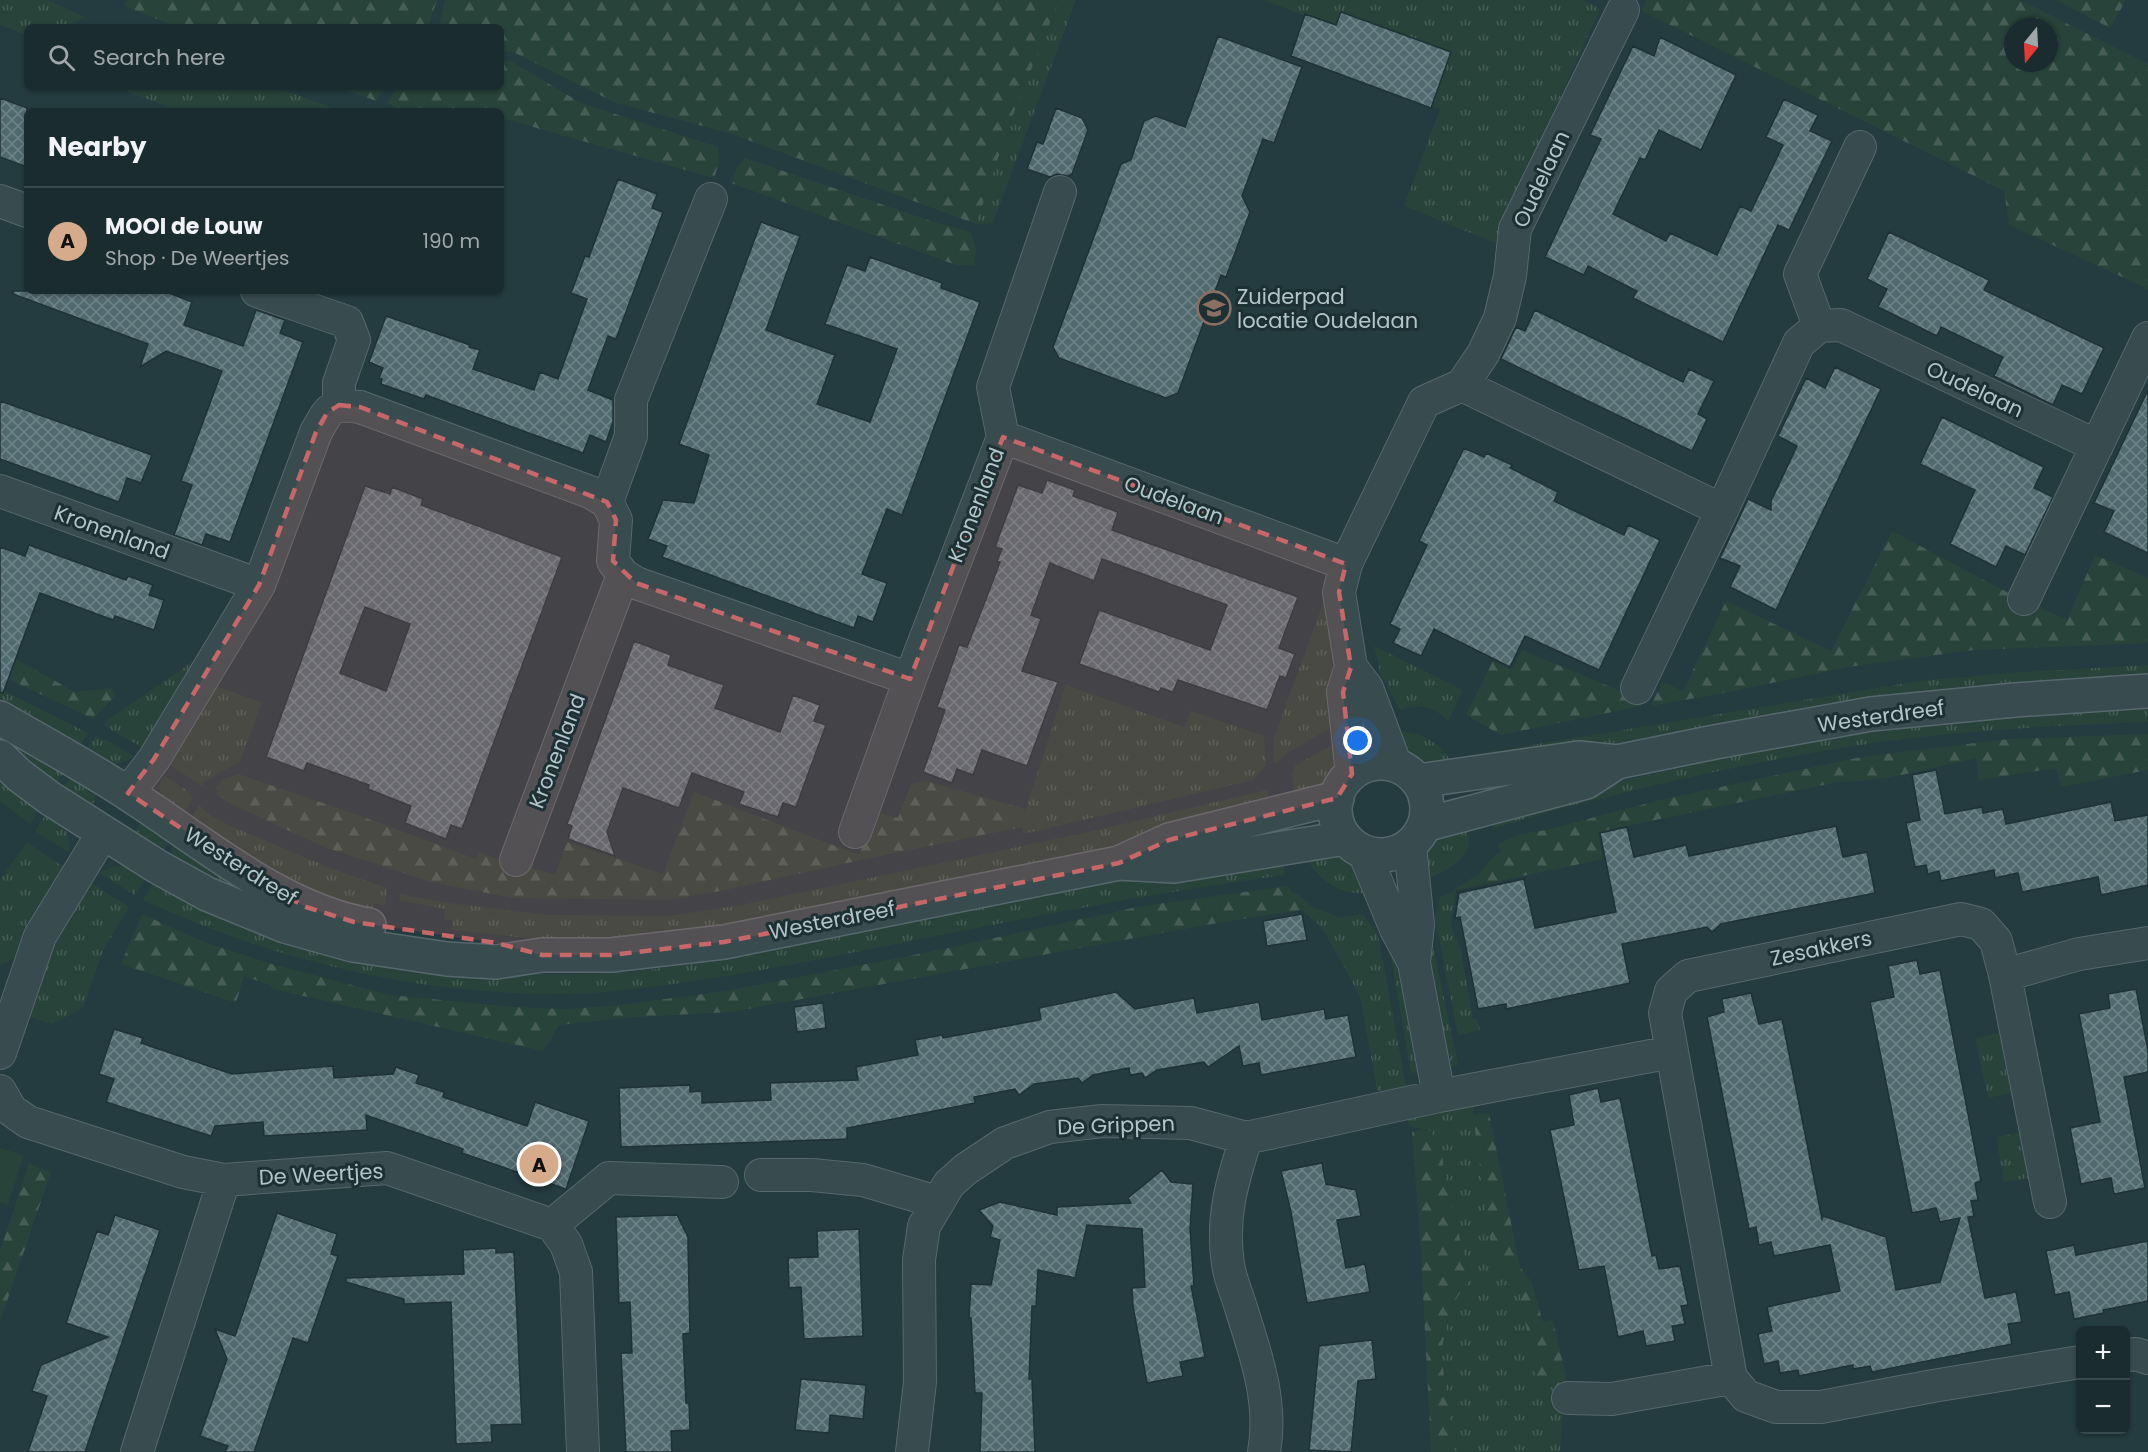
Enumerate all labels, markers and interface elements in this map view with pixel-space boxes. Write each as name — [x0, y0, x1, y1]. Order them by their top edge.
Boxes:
north arrow — [2004, 18, 2058, 72]
search box — [24, 24, 504, 90]
icon: search — [45, 41, 78, 74]
text: Search here — [93, 42, 226, 73]
street label: Oudelaan — [1506, 126, 1576, 232]
text: Nearby — [48, 129, 146, 165]
text: MOOI de Louw — [105, 211, 262, 242]
text: A — [60, 227, 75, 255]
text: 190 m — [423, 227, 480, 255]
text: Shop · De Weertjes — [105, 244, 290, 272]
place label: Zuiderpad locatie Oudelaan — [1237, 282, 1418, 335]
school or university icon: Zuiderpad locatie Oudelaan — [1196, 290, 1232, 326]
street label: Oudelaan — [1922, 354, 2028, 424]
street label: Kronenland — [941, 443, 1011, 567]
street label: Oudelaan — [1120, 469, 1228, 531]
street label: Kronenland — [50, 498, 174, 566]
street label: Kronenland — [522, 689, 592, 813]
street label: Westerdreef — [1816, 693, 1946, 739]
your location — [1343, 726, 1372, 755]
street label: Westerdreef — [179, 820, 303, 912]
street label: Westerdreef — [766, 894, 898, 946]
street label: Zesakkers — [1768, 923, 1874, 973]
street label: De Grippen — [1057, 1108, 1175, 1142]
pin: A — [520, 1142, 558, 1186]
street label: De Weertjes — [258, 1156, 384, 1192]
map controls — [2076, 1326, 2130, 1434]
button: + — [2076, 1326, 2130, 1380]
button: − — [2076, 1380, 2130, 1434]

